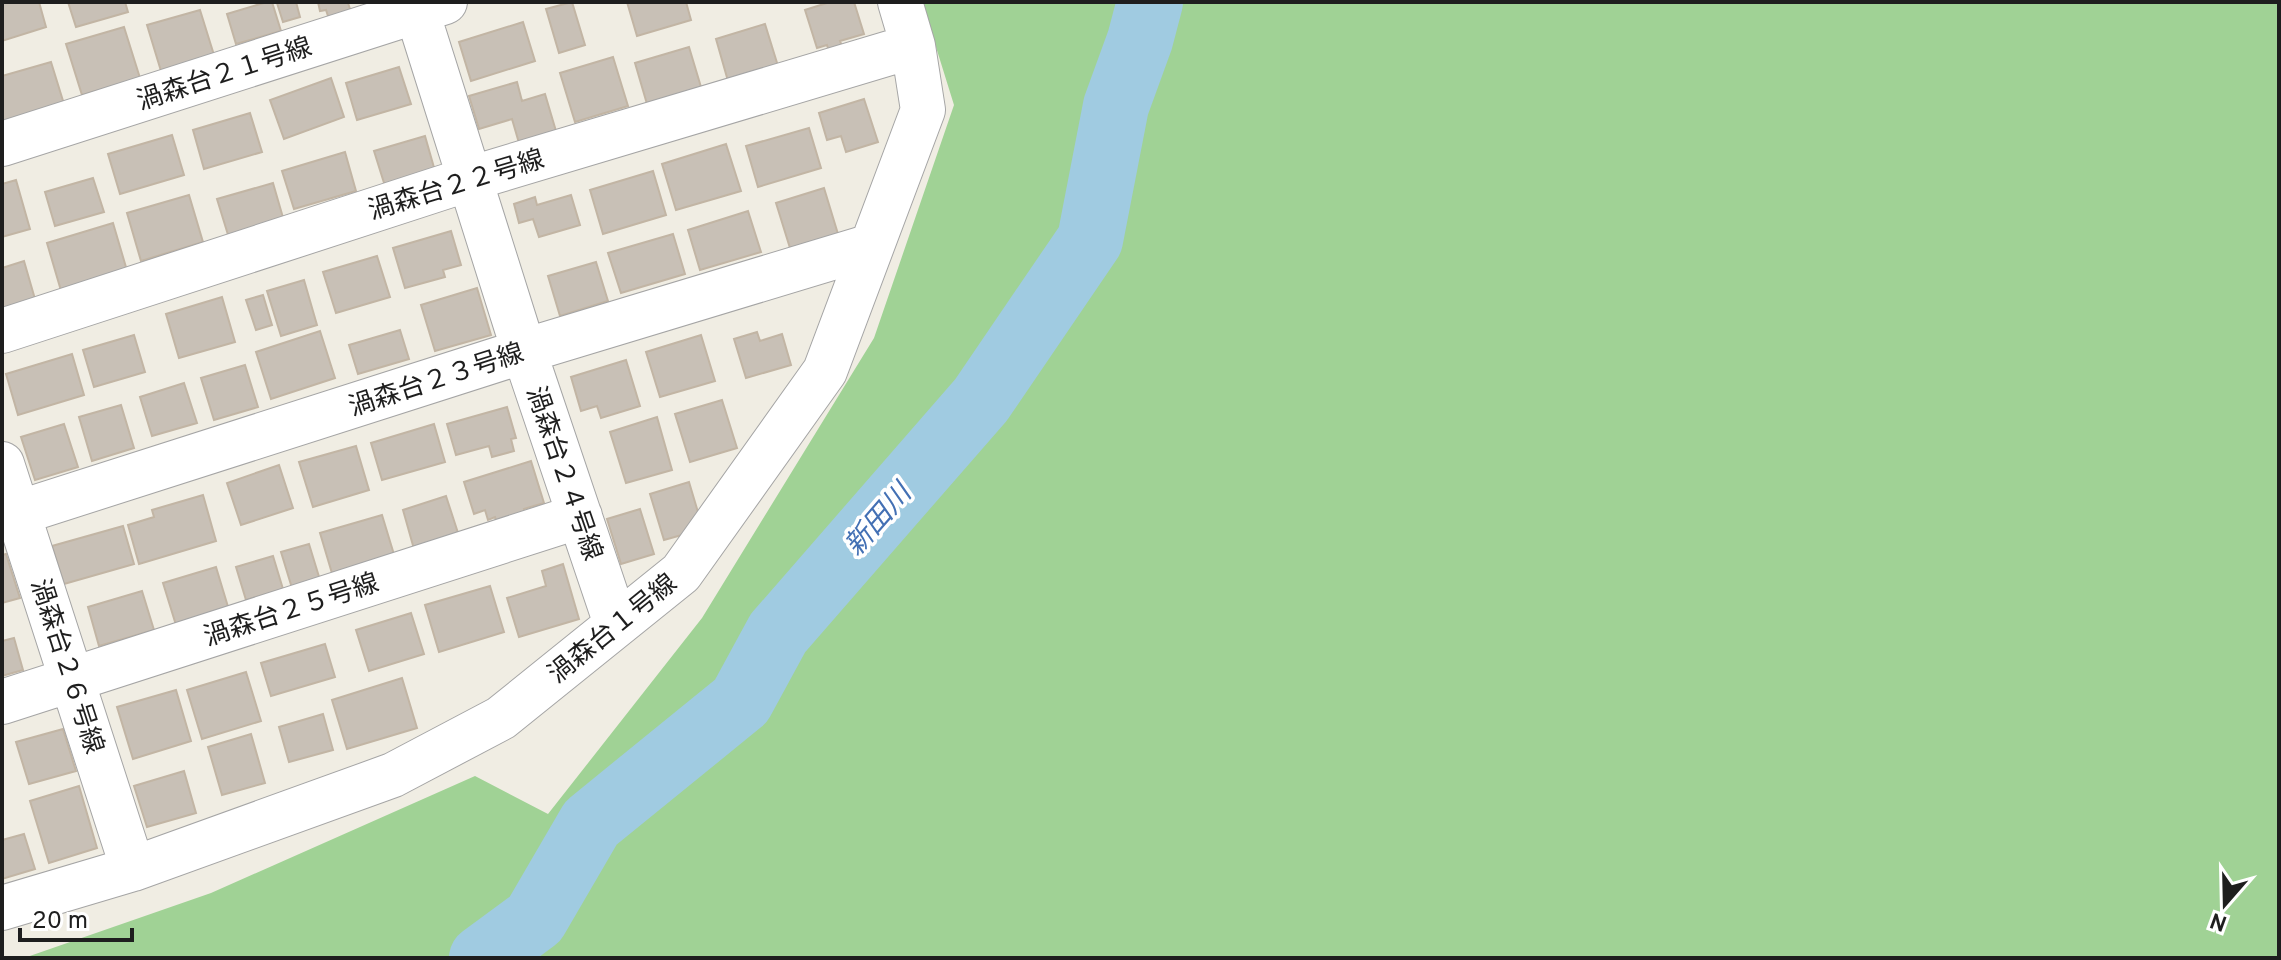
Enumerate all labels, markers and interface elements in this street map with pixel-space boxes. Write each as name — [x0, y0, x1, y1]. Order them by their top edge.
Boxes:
street label: 渦森台２１号線 — [133, 32, 316, 119]
street label: 渦森台２２号線 — [365, 144, 549, 229]
street label: 渦森台２３号線 — [345, 338, 528, 425]
street label: 渦森台２４号線 — [517, 382, 608, 565]
water label: 新田川 — [838, 475, 922, 564]
street label: 渦森台２５号線 — [200, 568, 383, 655]
street label: 渦森台１号線 — [543, 568, 685, 692]
street label: 渦森台２６号線 — [22, 575, 109, 758]
north arrow — [2185, 864, 2265, 944]
scale bar — [20, 892, 132, 942]
text: N — [2207, 905, 2231, 936]
text: 20 m — [32, 907, 88, 937]

